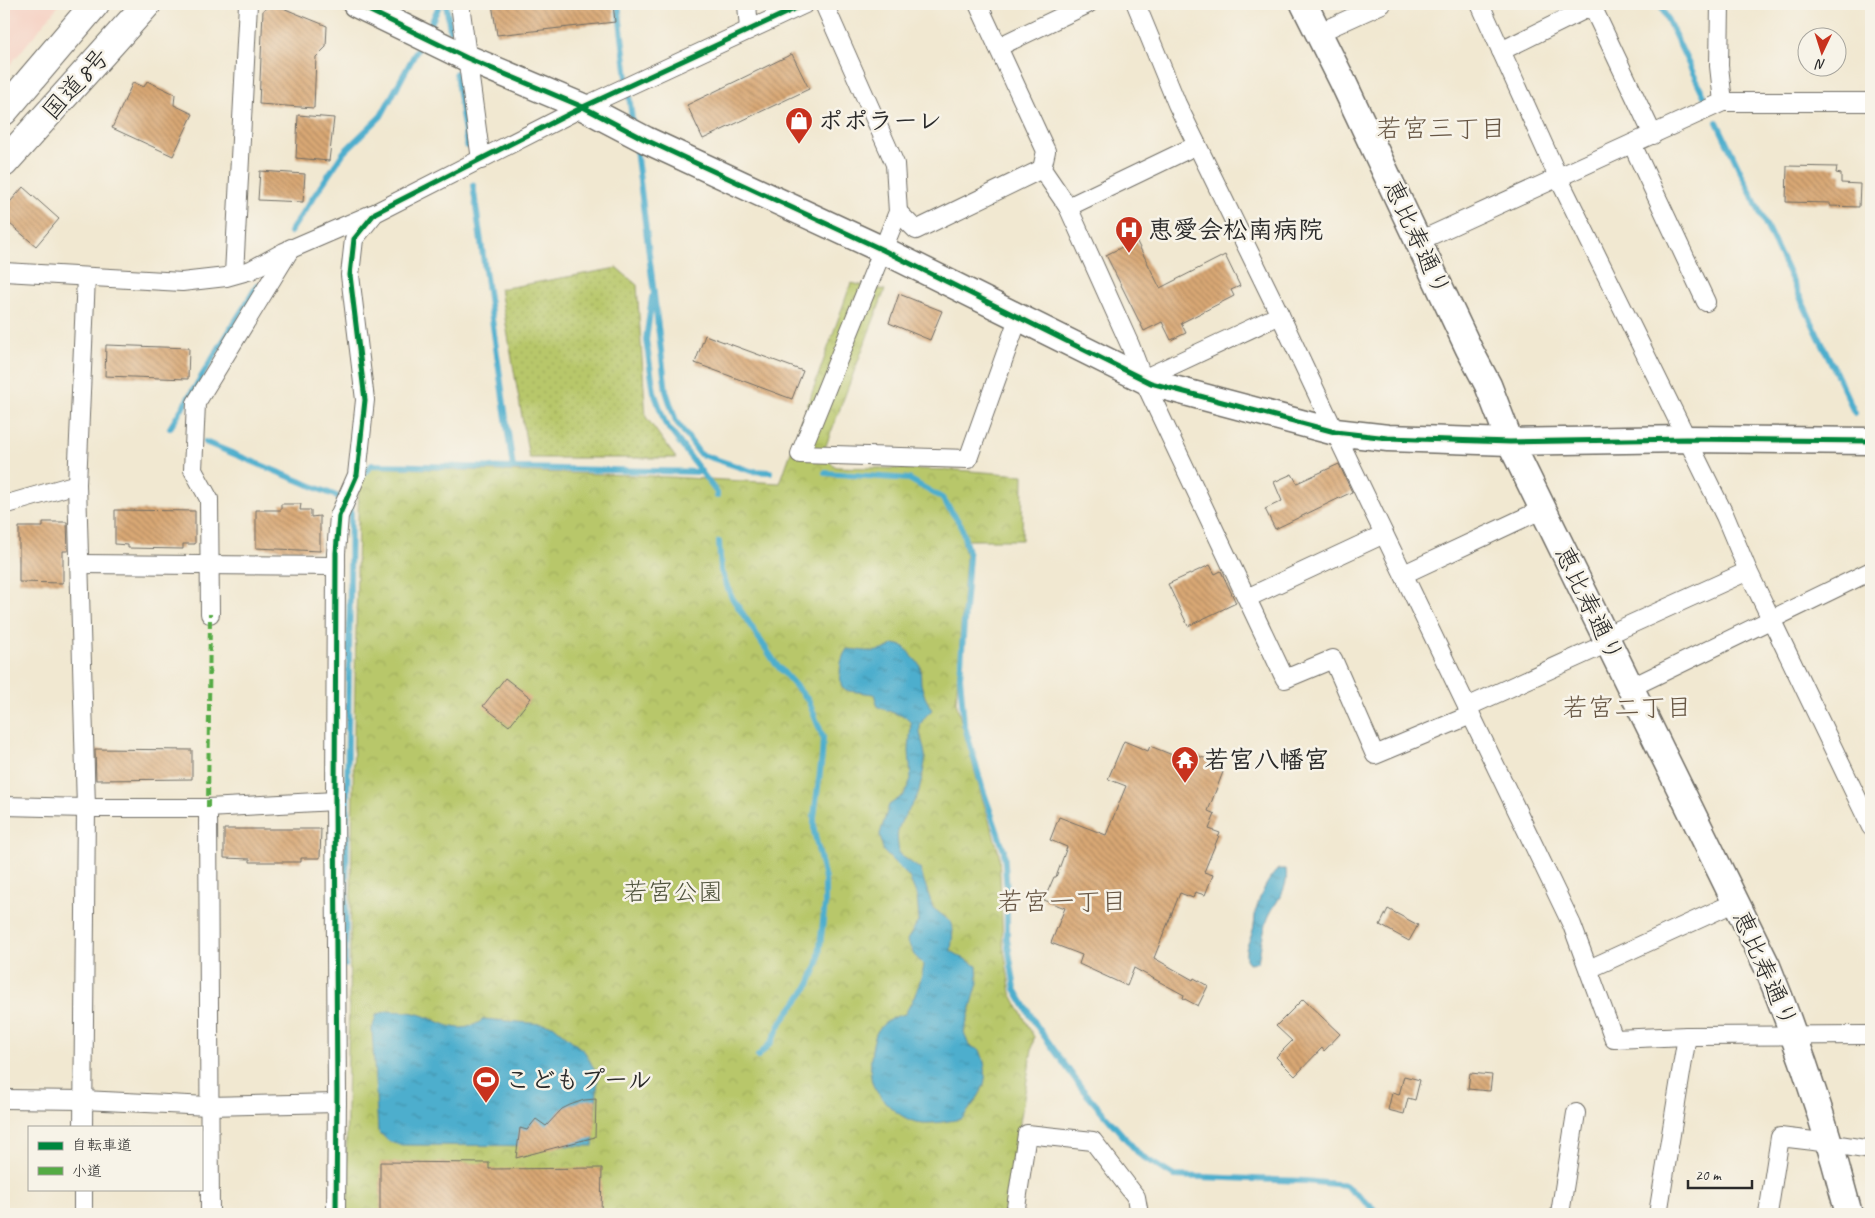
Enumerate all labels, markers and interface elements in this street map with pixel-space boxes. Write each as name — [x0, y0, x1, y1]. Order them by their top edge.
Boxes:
north arrow — [1798, 28, 1848, 78]
street label: 国道8号 — [35, 41, 117, 127]
text: N — [1814, 56, 1826, 73]
place label: ポポラーレ — [818, 105, 942, 137]
shop icon: ポポラーレ — [784, 106, 814, 145]
district label: 若宮三丁目 — [1376, 112, 1506, 145]
street label: 恵比寿通り — [1376, 175, 1458, 301]
place label: 恵愛会松南病院 — [1148, 214, 1323, 246]
hospital icon: 恵愛会松南病院 — [1114, 215, 1144, 254]
street label: 恵比寿通り — [1547, 541, 1631, 667]
district label: 若宮二丁目 — [1562, 691, 1692, 724]
place label: 若宮八幡宮 — [1204, 744, 1329, 776]
temple icon: 若宮八幡宮 — [1170, 745, 1200, 784]
park label: 若宮公園 — [623, 876, 723, 908]
district label: 若宮一丁目 — [997, 885, 1127, 918]
street label: 恵比寿通り — [1725, 905, 1805, 1033]
place label: こどもプール — [505, 1064, 653, 1096]
sports icon: こどもプール — [471, 1065, 501, 1104]
legend — [28, 1126, 202, 1190]
text: 自転車道 — [72, 1136, 132, 1155]
scale bar — [1688, 1158, 1751, 1190]
text: 小道 — [72, 1162, 102, 1181]
text: 20 m — [1695, 1166, 1722, 1185]

